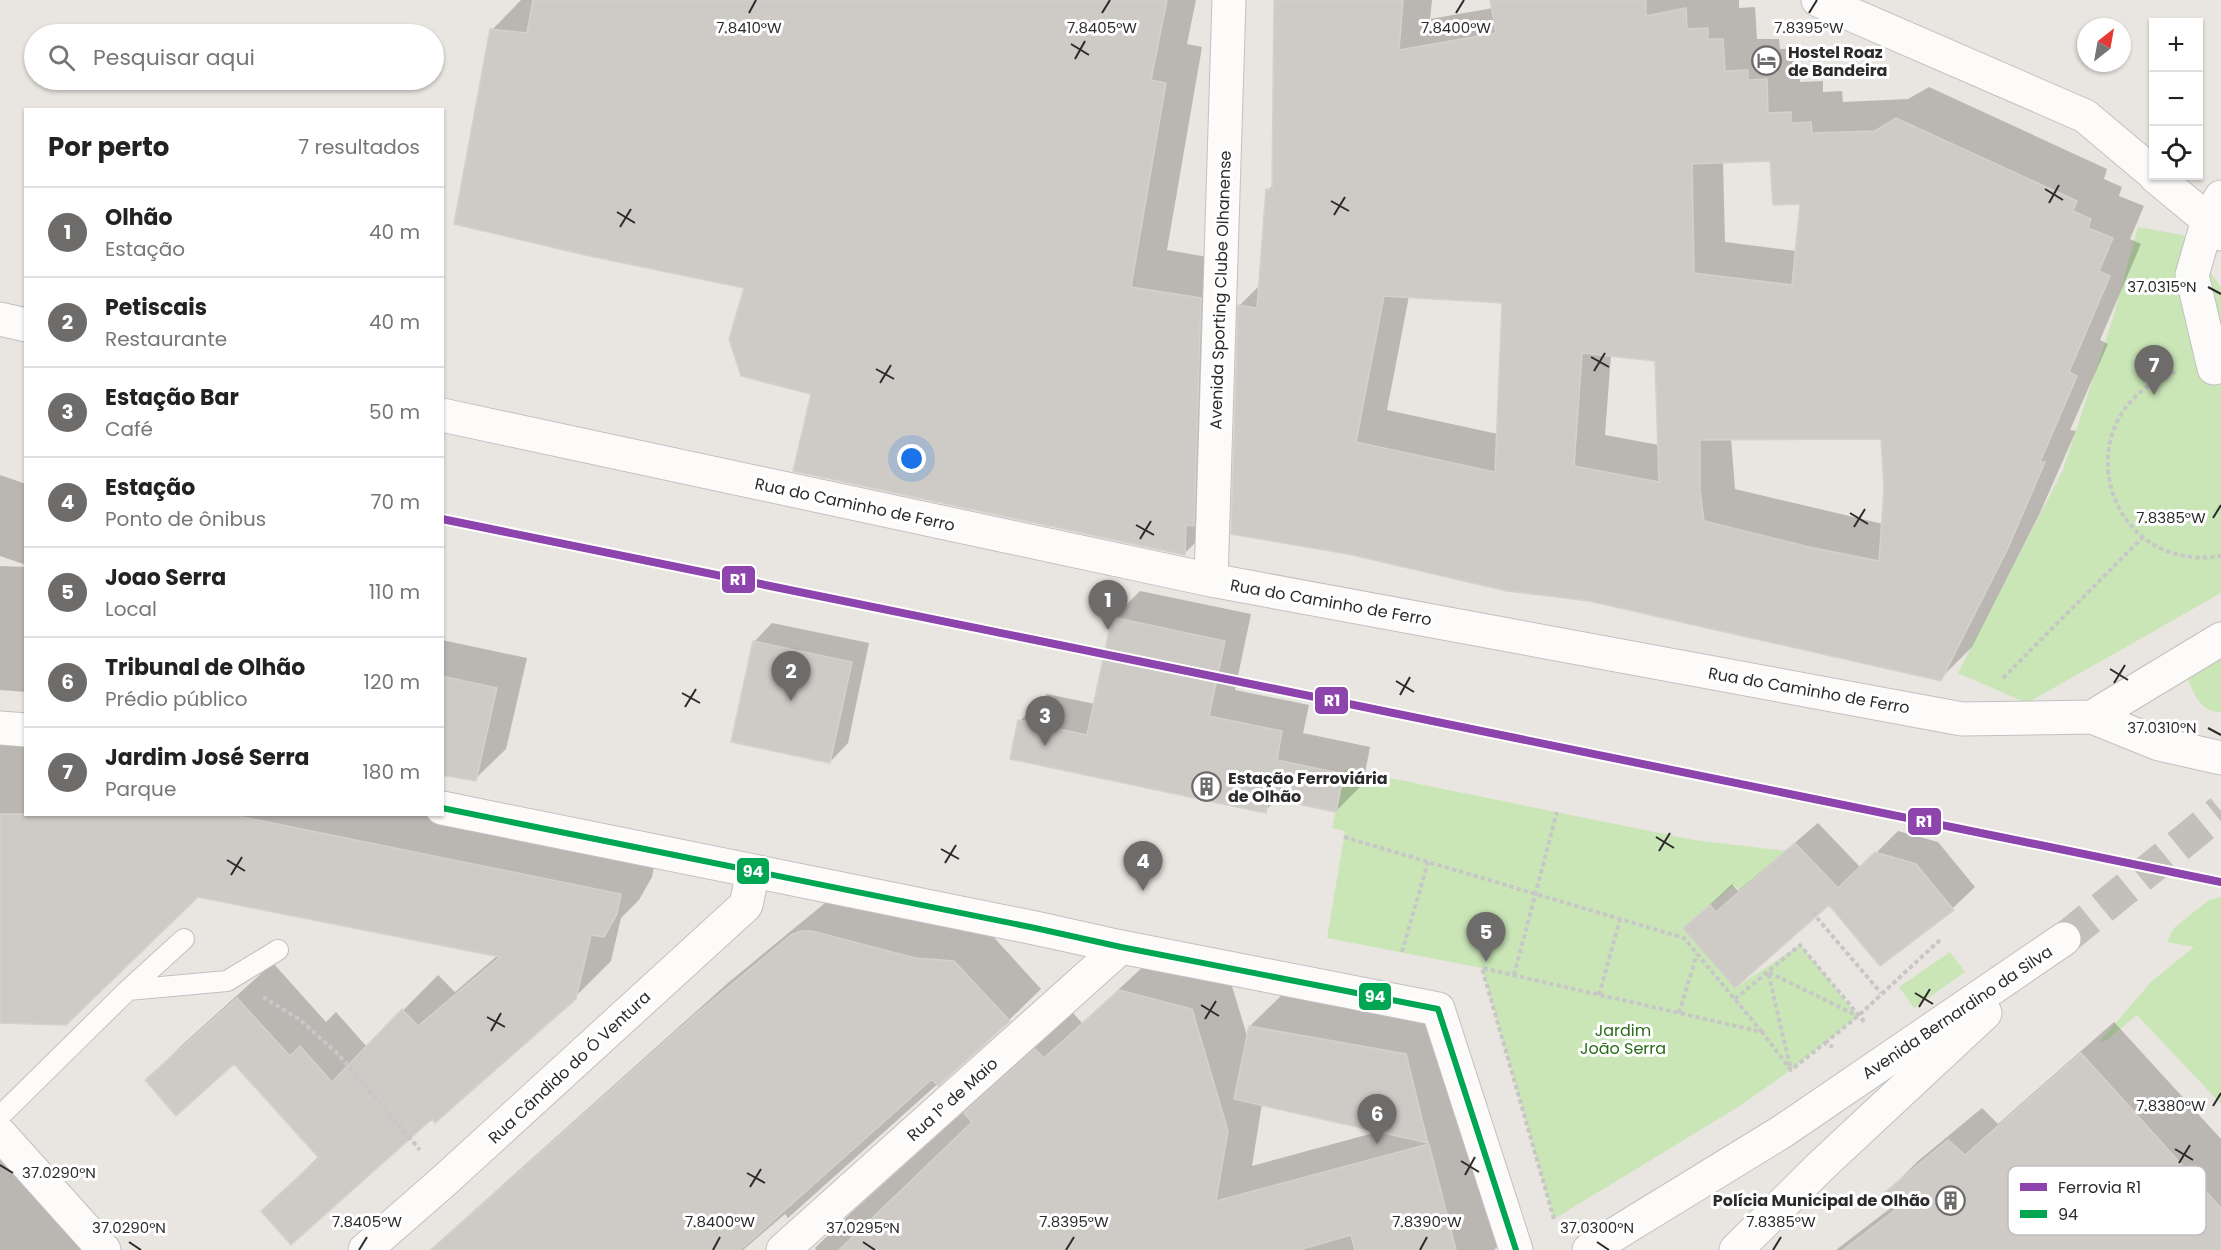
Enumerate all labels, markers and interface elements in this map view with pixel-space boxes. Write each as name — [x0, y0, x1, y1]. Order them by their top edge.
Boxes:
text: 7.8410°W — [716, 17, 782, 38]
text: 7.8405°W — [1067, 17, 1137, 38]
text: 7.8400°W — [1421, 17, 1491, 38]
text: 7.8395°W — [1774, 17, 1844, 38]
north arrow — [2077, 18, 2131, 72]
map controls — [2149, 18, 2203, 180]
button: + — [2149, 18, 2203, 72]
search box — [24, 24, 444, 90]
icon: search — [45, 41, 78, 74]
place label: Hostel Roaz de Bandeira — [1788, 41, 1887, 82]
text: Pesquisar aqui — [93, 42, 255, 73]
hotel icon: Hostel Roaz de Bandeira — [1751, 45, 1783, 77]
button: − — [2149, 72, 2203, 126]
button: locate — [2149, 126, 2203, 180]
text: Por perto — [48, 129, 169, 165]
text: 7 resultados — [298, 133, 420, 161]
street label: Avenida Sporting Clube Olhanense — [1204, 150, 1237, 430]
text: Olhão — [105, 202, 173, 233]
text: 1 — [64, 218, 71, 246]
text: 40 m — [369, 218, 420, 246]
text: Estação — [105, 235, 185, 263]
text: 37.0315°N — [2127, 276, 2197, 297]
text: Petiscais — [105, 292, 207, 323]
text: 2 — [62, 308, 73, 336]
text: 40 m — [369, 308, 420, 336]
text: Restaurante — [105, 325, 227, 353]
pin: 7 — [2134, 346, 2174, 395]
text: Estação Bar — [105, 382, 239, 413]
text: 3 — [61, 398, 74, 426]
text: 50 m — [369, 398, 420, 426]
text: Café — [105, 415, 153, 443]
your location — [897, 444, 926, 473]
text: Estação — [105, 472, 195, 503]
street label: Rua do Caminho de Ferro — [753, 472, 957, 537]
text: 4 — [61, 488, 74, 516]
text: 70 m — [371, 488, 420, 516]
text: Ponto de ônibus — [105, 505, 266, 533]
text: 7.8385°W — [2136, 507, 2206, 528]
text: Joao Serra — [105, 562, 226, 593]
line badge: R1 — [721, 565, 756, 594]
text: R1 — [730, 568, 746, 591]
street label: Rua do Caminho de Ferro — [1228, 573, 1433, 632]
text: 5 — [61, 578, 74, 606]
text: 110 m — [369, 578, 420, 606]
pin: 1 — [1088, 580, 1128, 630]
text: Local — [105, 595, 157, 623]
text: Tribunal de Olhão — [105, 652, 305, 683]
pin: 2 — [772, 652, 810, 701]
street label: Rua do Caminho de Ferro — [1706, 661, 1911, 720]
text: 6 — [61, 668, 74, 696]
text: 120 m — [364, 668, 420, 696]
text: Prédio público — [105, 685, 248, 713]
line badge: R1 — [1314, 686, 1349, 715]
text: R1 — [1324, 689, 1340, 712]
pin: 3 — [1026, 696, 1064, 746]
text: 37.0310°N — [2127, 717, 2197, 738]
text: Jardim José Serra — [105, 742, 310, 773]
text: 7 — [62, 758, 73, 786]
text: 180 m — [362, 758, 420, 786]
place label: Estação Ferroviária de Olhão — [1228, 767, 1388, 808]
building icon: Estação Ferroviária de Olhão — [1191, 771, 1223, 803]
text: Parque — [105, 775, 176, 803]
line badge: R1 — [1907, 807, 1942, 836]
text: R1 — [1916, 810, 1932, 833]
pin: 4 — [1124, 842, 1162, 891]
line badge: 94 — [736, 857, 770, 885]
text: 94 — [743, 860, 763, 883]
pin: 5 — [1466, 912, 1506, 962]
street label: Avenida Bernardino da Silva — [1858, 940, 2057, 1085]
line badge: 94 — [1358, 982, 1392, 1011]
text: 94 — [1365, 985, 1385, 1008]
street label: Rua Cândido do Ó Ventura — [483, 986, 656, 1149]
park label: Jardim João Serra — [1580, 1019, 1666, 1060]
street label: Rua 1º de Maio — [902, 1052, 1003, 1146]
pin: 6 — [1358, 1094, 1396, 1144]
text: 7.8380°W — [2136, 1095, 2206, 1116]
text: 37.0290°N — [22, 1162, 96, 1183]
legend — [2008, 1166, 2206, 1235]
text: Ferrovia R1 — [2058, 1176, 2141, 1199]
building icon: Polícia Municipal de Olhão — [1935, 1184, 1967, 1216]
place label: Polícia Municipal de Olhão — [1713, 1189, 1930, 1212]
text: 94 — [2058, 1203, 2078, 1226]
text: 7.8405°W — [332, 1211, 402, 1232]
text: 7.8400°W — [685, 1211, 755, 1232]
text: 7.8395°W — [1039, 1211, 1109, 1232]
text: 7.8390°W — [1392, 1211, 1462, 1232]
text: 7.8385°W — [1746, 1211, 1816, 1232]
text: 37.0290°N — [92, 1217, 166, 1238]
text: 37.0295°N — [826, 1217, 900, 1238]
text: 37.0300°N — [1560, 1217, 1634, 1238]

